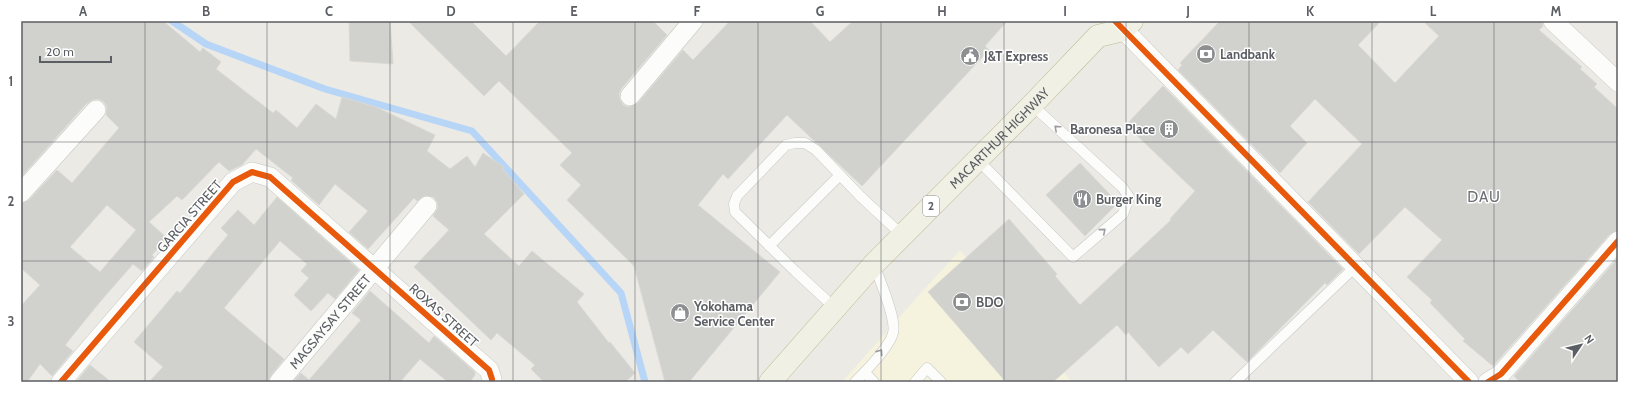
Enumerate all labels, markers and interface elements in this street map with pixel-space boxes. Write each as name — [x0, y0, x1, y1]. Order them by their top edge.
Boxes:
text: A — [79, 3, 88, 19]
text: B — [202, 3, 210, 19]
text: C — [325, 3, 333, 19]
text: D — [446, 3, 456, 19]
text: E — [570, 3, 578, 19]
text: F — [694, 3, 701, 19]
text: G — [816, 3, 825, 19]
text: H — [937, 3, 947, 19]
text: I — [1063, 3, 1067, 19]
text: J — [1185, 3, 1190, 19]
text: K — [1306, 3, 1315, 19]
text: L — [1430, 3, 1437, 19]
text: M — [1551, 3, 1562, 19]
scale bar — [40, 38, 111, 64]
bank icon: Landbank — [1195, 43, 1217, 65]
text: 20 m — [46, 44, 74, 59]
public building icon: J&T Express — [959, 45, 981, 67]
place label: Landbank — [1220, 46, 1276, 62]
place label: J&T Express — [983, 48, 1049, 64]
text: 1 — [9, 73, 13, 89]
street label: MACARTHUR HIGHWAY — [946, 84, 1053, 192]
building icon: Baronesa Place — [1158, 118, 1180, 140]
place label: Baronesa Place — [1070, 121, 1155, 137]
one-way arrow — [1055, 126, 1062, 133]
street label: GARCIA STREET — [153, 177, 225, 255]
restaurant icon: Burger King — [1071, 188, 1093, 210]
district label: DAU — [1467, 188, 1501, 206]
place label: Burger King — [1096, 191, 1162, 207]
text: 2 — [8, 193, 15, 209]
road number: 2 — [923, 196, 939, 216]
one-way arrow — [1098, 229, 1105, 236]
street label: MAGSAYSAY STREET — [286, 271, 374, 372]
street label: ROXAS STREET — [406, 280, 482, 350]
bank icon: BDO — [951, 291, 973, 313]
place label: BDO — [976, 294, 1003, 310]
place label: Yokohama Service Center — [693, 298, 775, 329]
shop icon: Yokohama Service Center — [669, 302, 691, 324]
text: 3 — [7, 313, 15, 329]
north arrow — [1561, 325, 1601, 365]
text: N — [1581, 332, 1597, 346]
one-way arrow — [875, 350, 882, 357]

